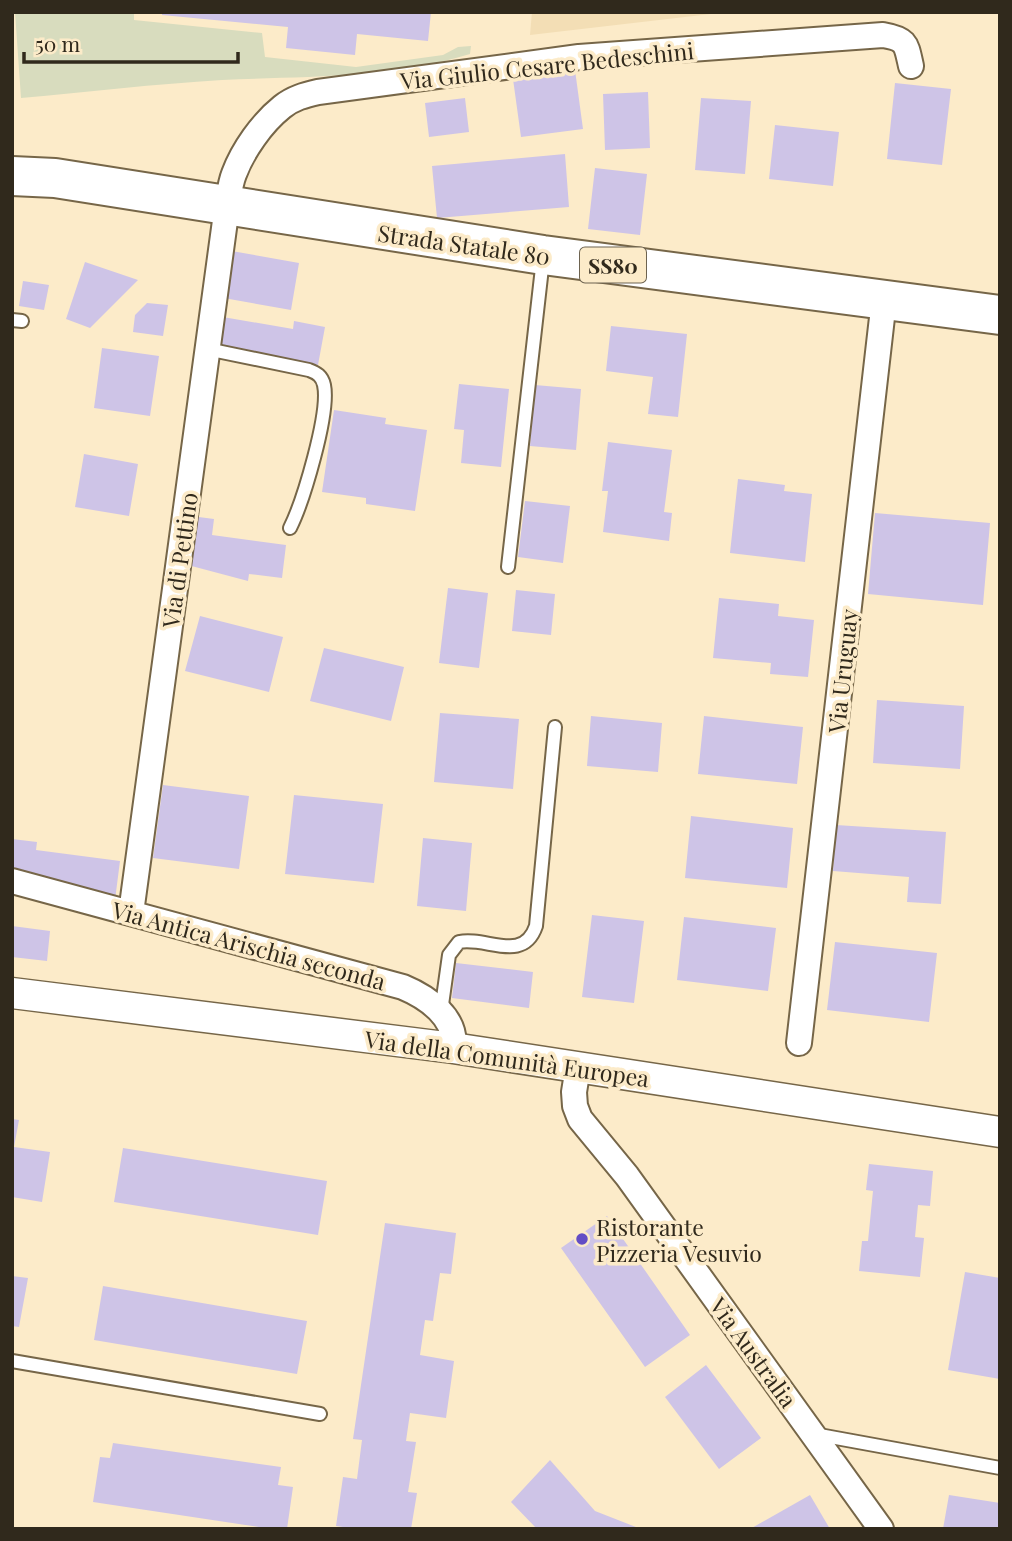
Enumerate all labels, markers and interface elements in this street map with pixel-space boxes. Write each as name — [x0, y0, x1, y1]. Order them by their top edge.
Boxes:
scale bar — [24, 21, 238, 65]
text: 50 m — [35, 29, 81, 57]
street label: Via Giulio Cesare Bedeschini — [398, 34, 696, 96]
street label: Strada Statale 80 — [376, 217, 552, 271]
road number: SS80 — [580, 247, 646, 282]
street label: Via di Pettino — [154, 490, 204, 631]
street label: Via Uruguay — [820, 607, 864, 736]
street label: Via Antica Arischia seconda — [108, 893, 389, 997]
street label: Via della Comunità Europea — [362, 1023, 652, 1093]
place label: Ristorante Pizzeria Vesuvio — [596, 1211, 762, 1268]
marker: Ristorante Pizzeria Vesuvio — [574, 1231, 590, 1247]
street label: Via Australia — [703, 1290, 805, 1414]

